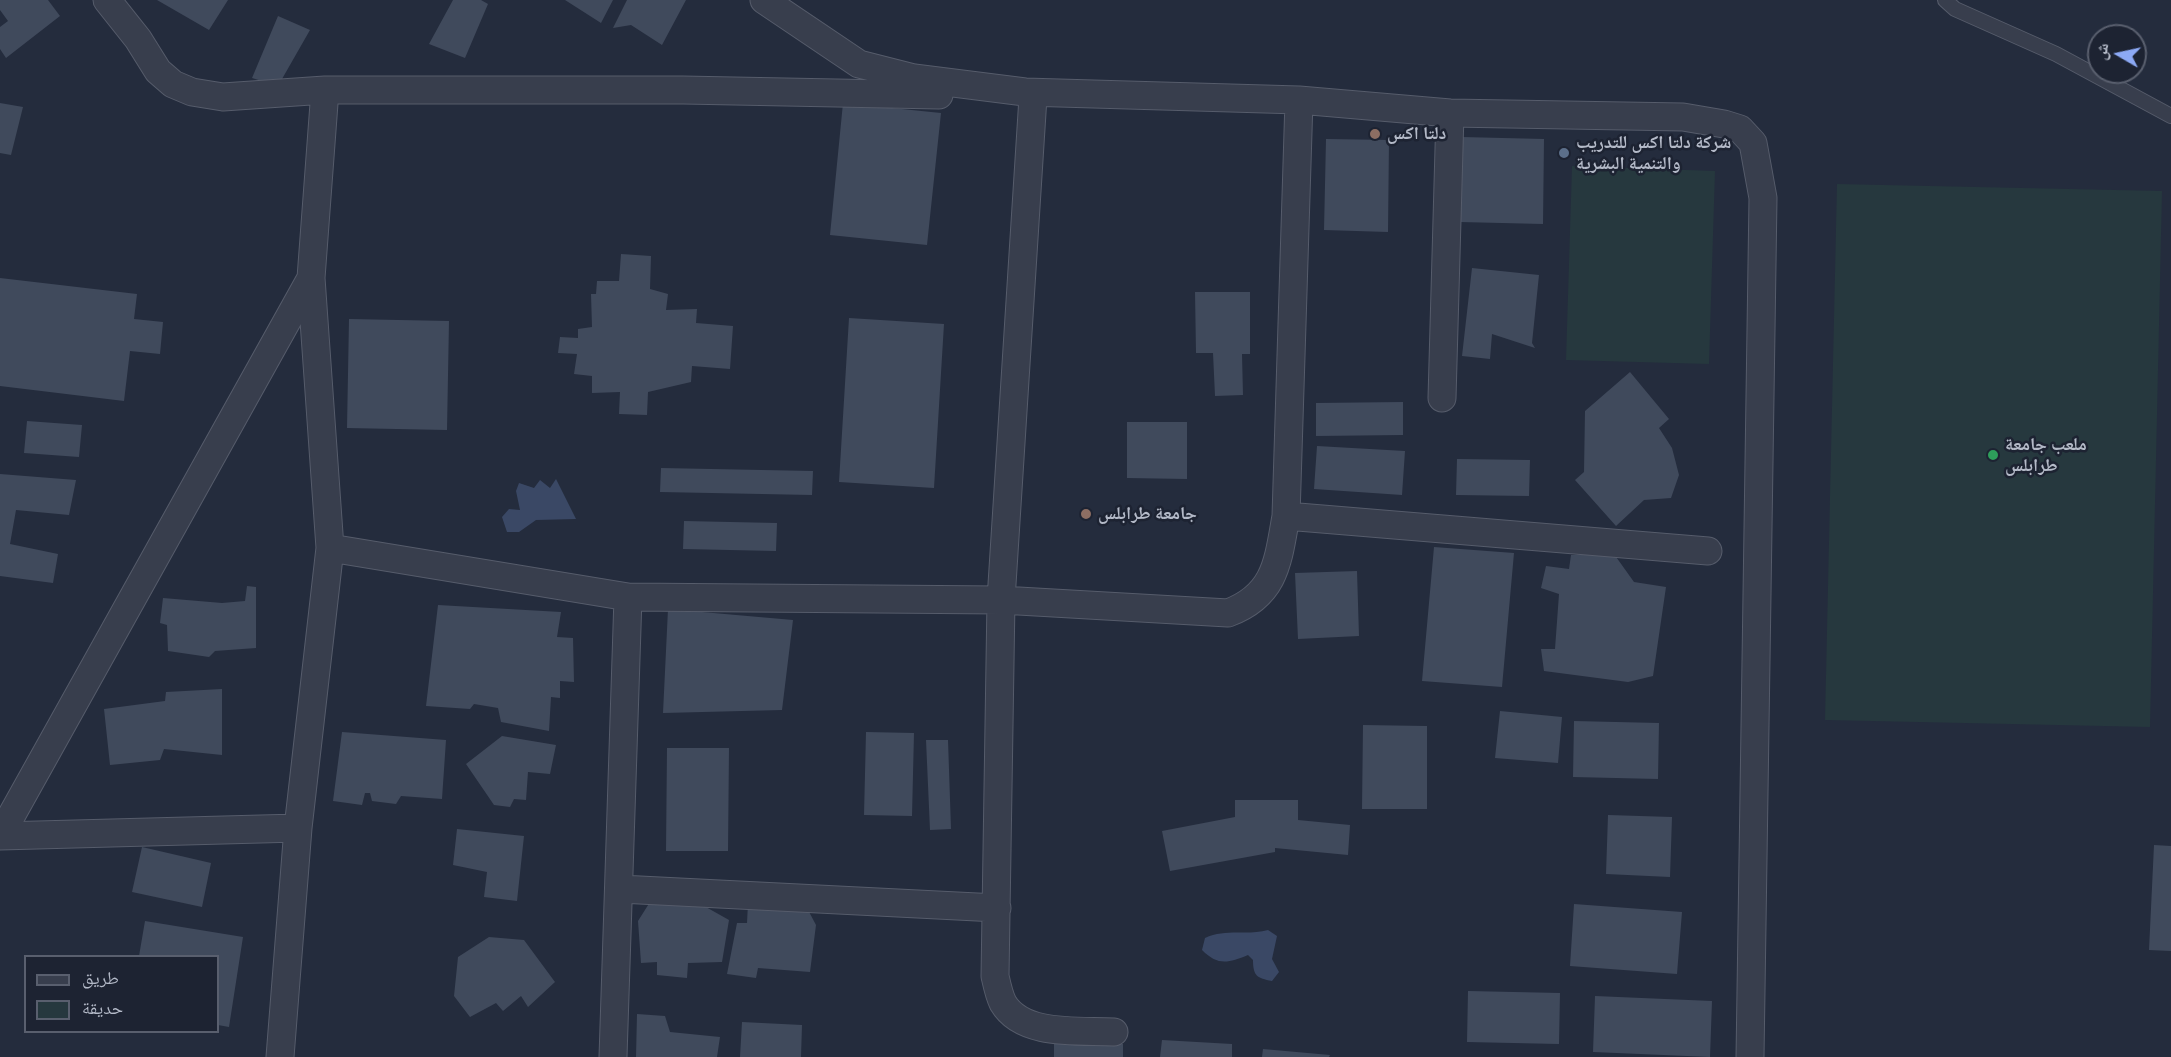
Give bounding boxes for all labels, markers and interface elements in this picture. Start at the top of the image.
north arrow [2087,24,2147,84]
text: ش [2090,42,2112,61]
place label: دلتا اكس [1387,123,1446,145]
marker: دلتا اكس [1368,127,1382,141]
place label: شركة دلتا اكس للتدريب والتنمية البشرية [1576,132,1731,174]
marker: شركة دلتا اكس للتدريب والتنمية البشرية [1557,146,1571,160]
place label: ملعب جامعة طرابلس [2005,434,2087,476]
marker: ملعب جامعة طرابلس [1986,448,2000,462]
place label: جامعة طرابلس [1098,503,1197,525]
marker: جامعة طرابلس [1079,507,1093,521]
legend [24,955,219,1033]
text: طريق [82,967,119,988]
text: حديقة [82,997,123,1018]

